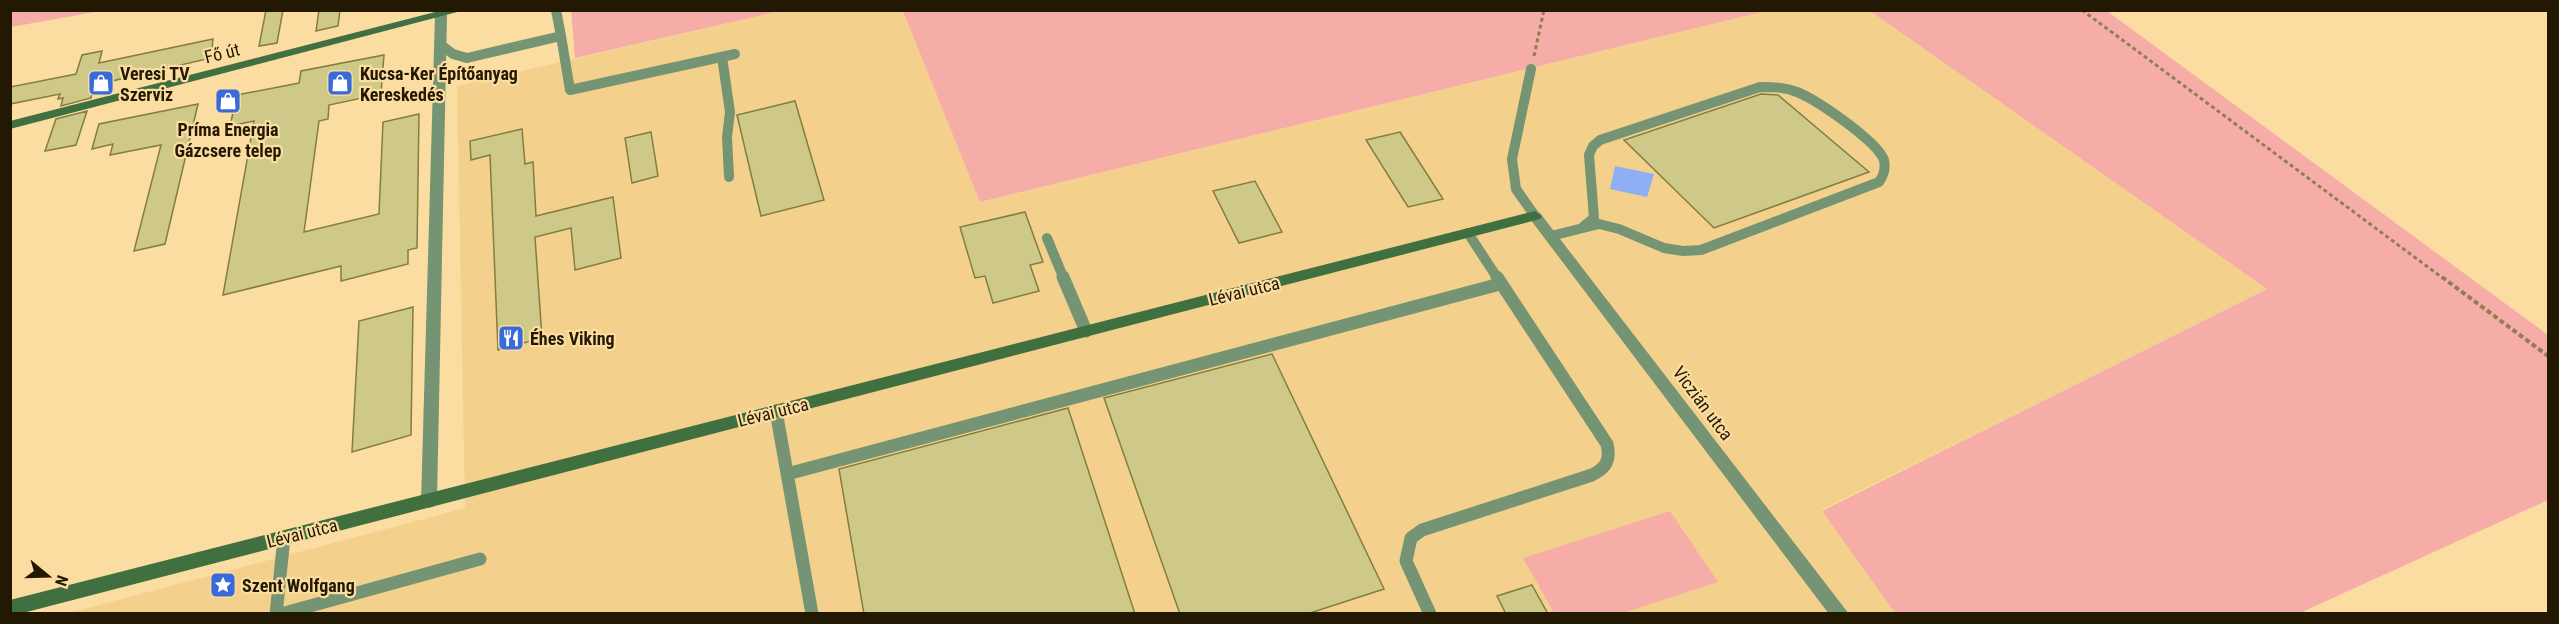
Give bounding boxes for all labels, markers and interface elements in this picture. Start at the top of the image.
street label: Fő út [202,38,242,68]
place label: Veresi TV Szerviz [120,63,190,105]
place label: Kucsa-Ker Építőanyag Kereskedés [360,63,518,105]
shop icon: Veresi TV Szerviz [86,68,116,98]
shop icon: Kucsa-Ker Építőanyag Kereskedés [325,68,355,98]
shop icon: Príma Energia Gázcsere telep [213,86,243,116]
place label: Príma Energia Gázcsere telep [175,119,281,161]
street label: Lévai utca [1206,272,1282,310]
restaurant icon: Éhes Viking [496,323,526,353]
place label: Éhes Viking [530,328,615,349]
street label: Viczián utca [1668,362,1738,444]
street label: Lévai utca [735,393,811,431]
street label: Lévai utca [264,514,340,552]
north arrow [18,546,78,606]
place icon: Szent Wolfgang [208,570,238,600]
text: N [51,573,72,588]
place label: Szent Wolfgang [242,575,355,596]

